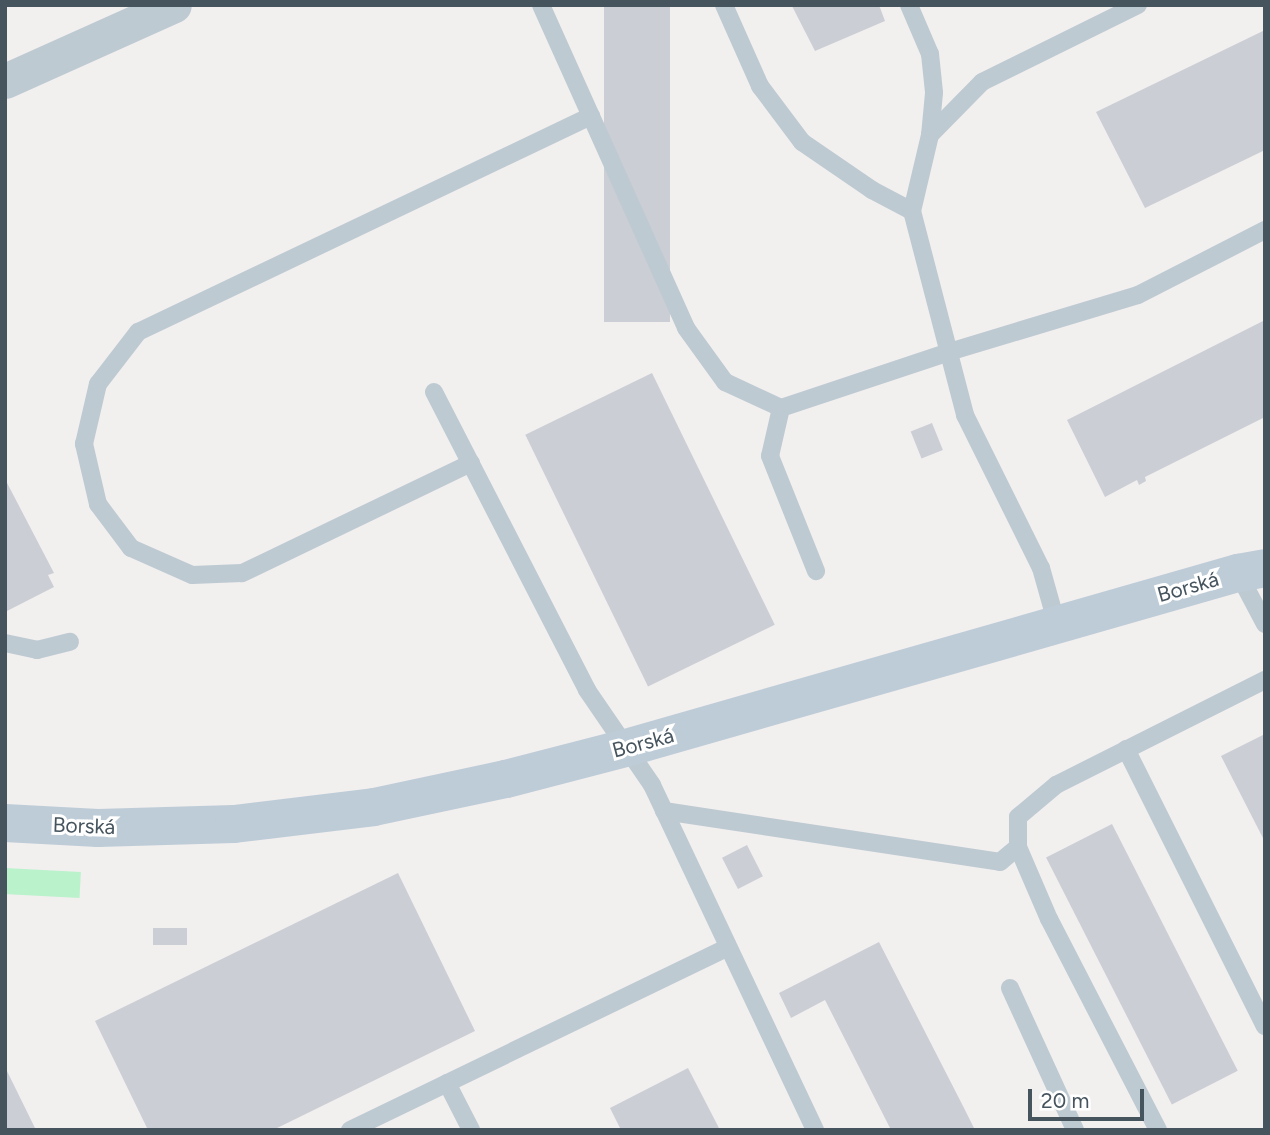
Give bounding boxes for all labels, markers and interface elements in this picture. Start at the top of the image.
street label: Borská [1154,566,1222,608]
street label: Borská [610,723,676,763]
street label: Borská [52,812,116,840]
scale bar [1032,1076,1148,1120]
text: 20 m [1041,1088,1089,1113]

